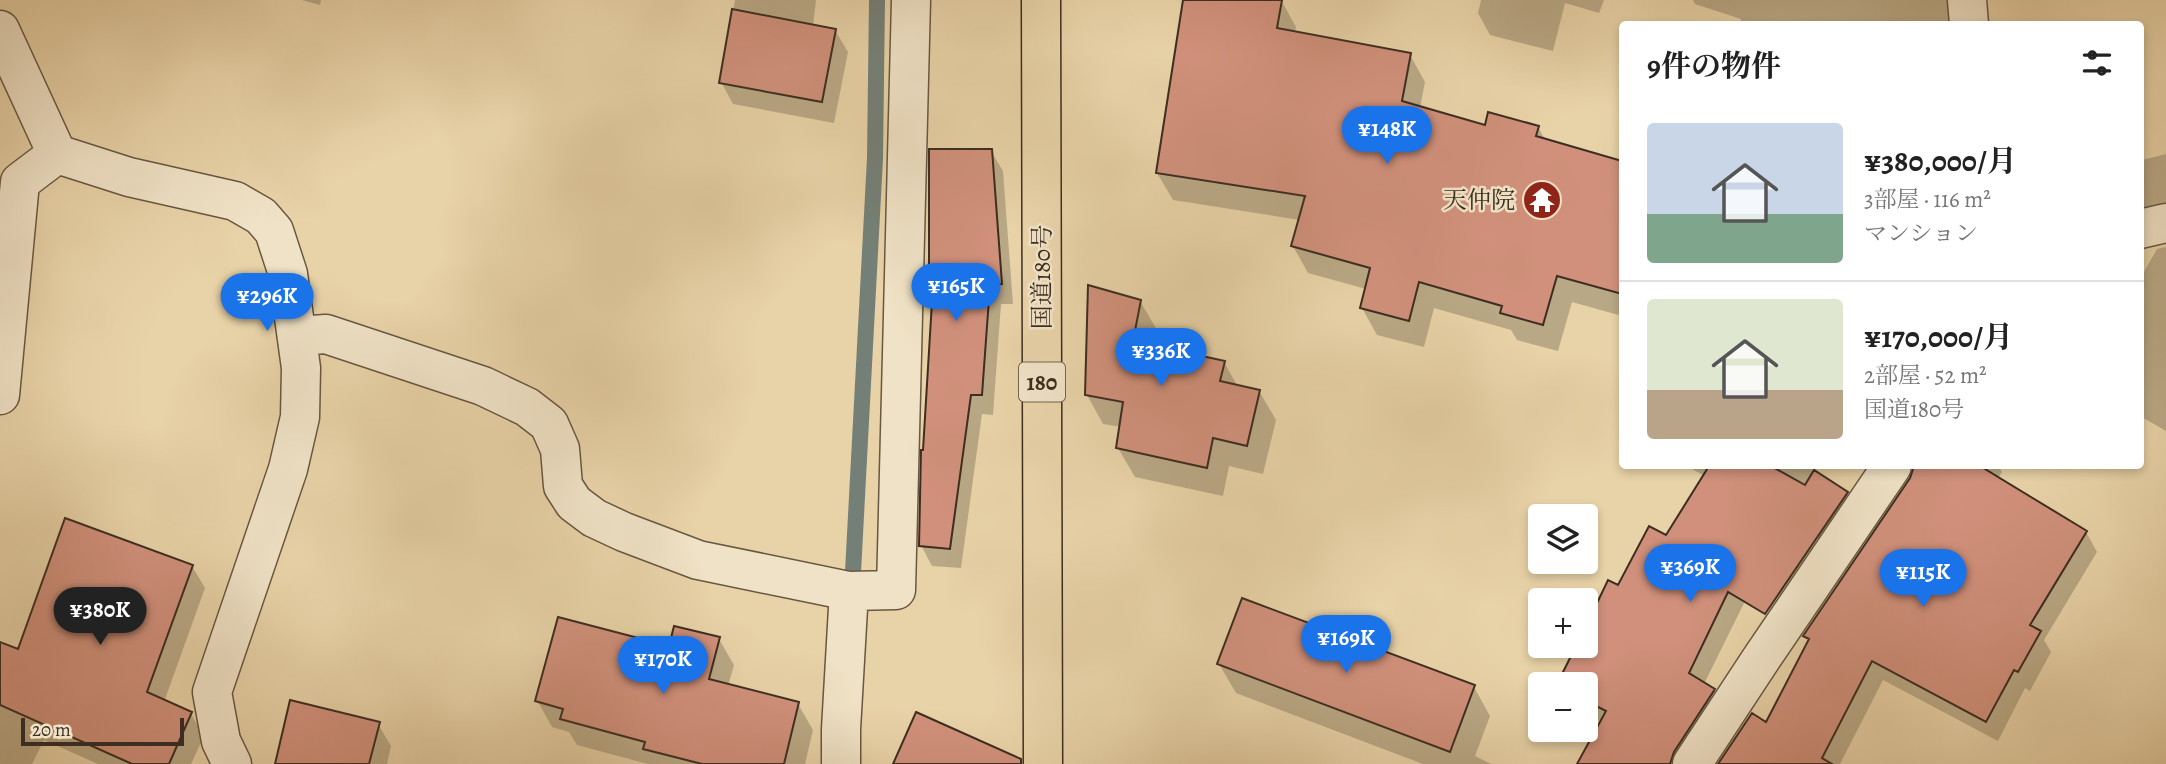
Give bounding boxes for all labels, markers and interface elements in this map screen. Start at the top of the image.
icon: filters [2078,44,2116,82]
text: 9件の物件 [1647,46,1781,86]
pin: ¥148K [1338,106,1436,166]
text: ¥148K [1358,113,1416,144]
text: ¥380,000/月 [1864,141,2017,181]
icon: home [1703,151,1787,235]
temple icon: 天仲院 [1521,179,1563,221]
place label: 天仲院 [1443,184,1515,216]
text: 3部屋 · 116 m² [1864,184,1991,215]
text: マンション [1864,218,1978,249]
street label: 国道180号 [1026,225,1058,329]
pin: ¥165K [907,264,1005,323]
text: ¥165K [927,270,985,301]
pin: ¥296K [218,274,316,333]
text: ¥296K [237,280,297,311]
text: ¥170,000/月 [1864,317,2013,357]
icon: home [1703,327,1787,411]
pin: ¥336K [1112,328,1210,388]
text: ¥336K [1132,335,1190,366]
text: 2部屋 · 52 m² [1864,360,1987,391]
road number: 180 [1019,362,1065,402]
text: 国道180号 [1864,394,1964,425]
map controls [1528,504,1598,742]
button: layers [1528,504,1598,574]
pin: ¥369K [1641,544,1739,604]
pin: ¥115K [1874,550,1972,609]
text: ¥369K [1660,551,1720,582]
text: ¥115K [1896,556,1950,587]
pin: ¥380K [51,588,149,647]
button: + [1528,588,1598,658]
text: ¥380K [70,594,130,625]
pin: ¥169K [1297,616,1395,675]
text: ¥169K [1317,622,1375,653]
pin: ¥170K [614,636,712,696]
text: ¥170K [634,643,692,674]
button: − [1528,672,1598,742]
scale bar [21,715,184,747]
text: 20 m [32,717,71,743]

